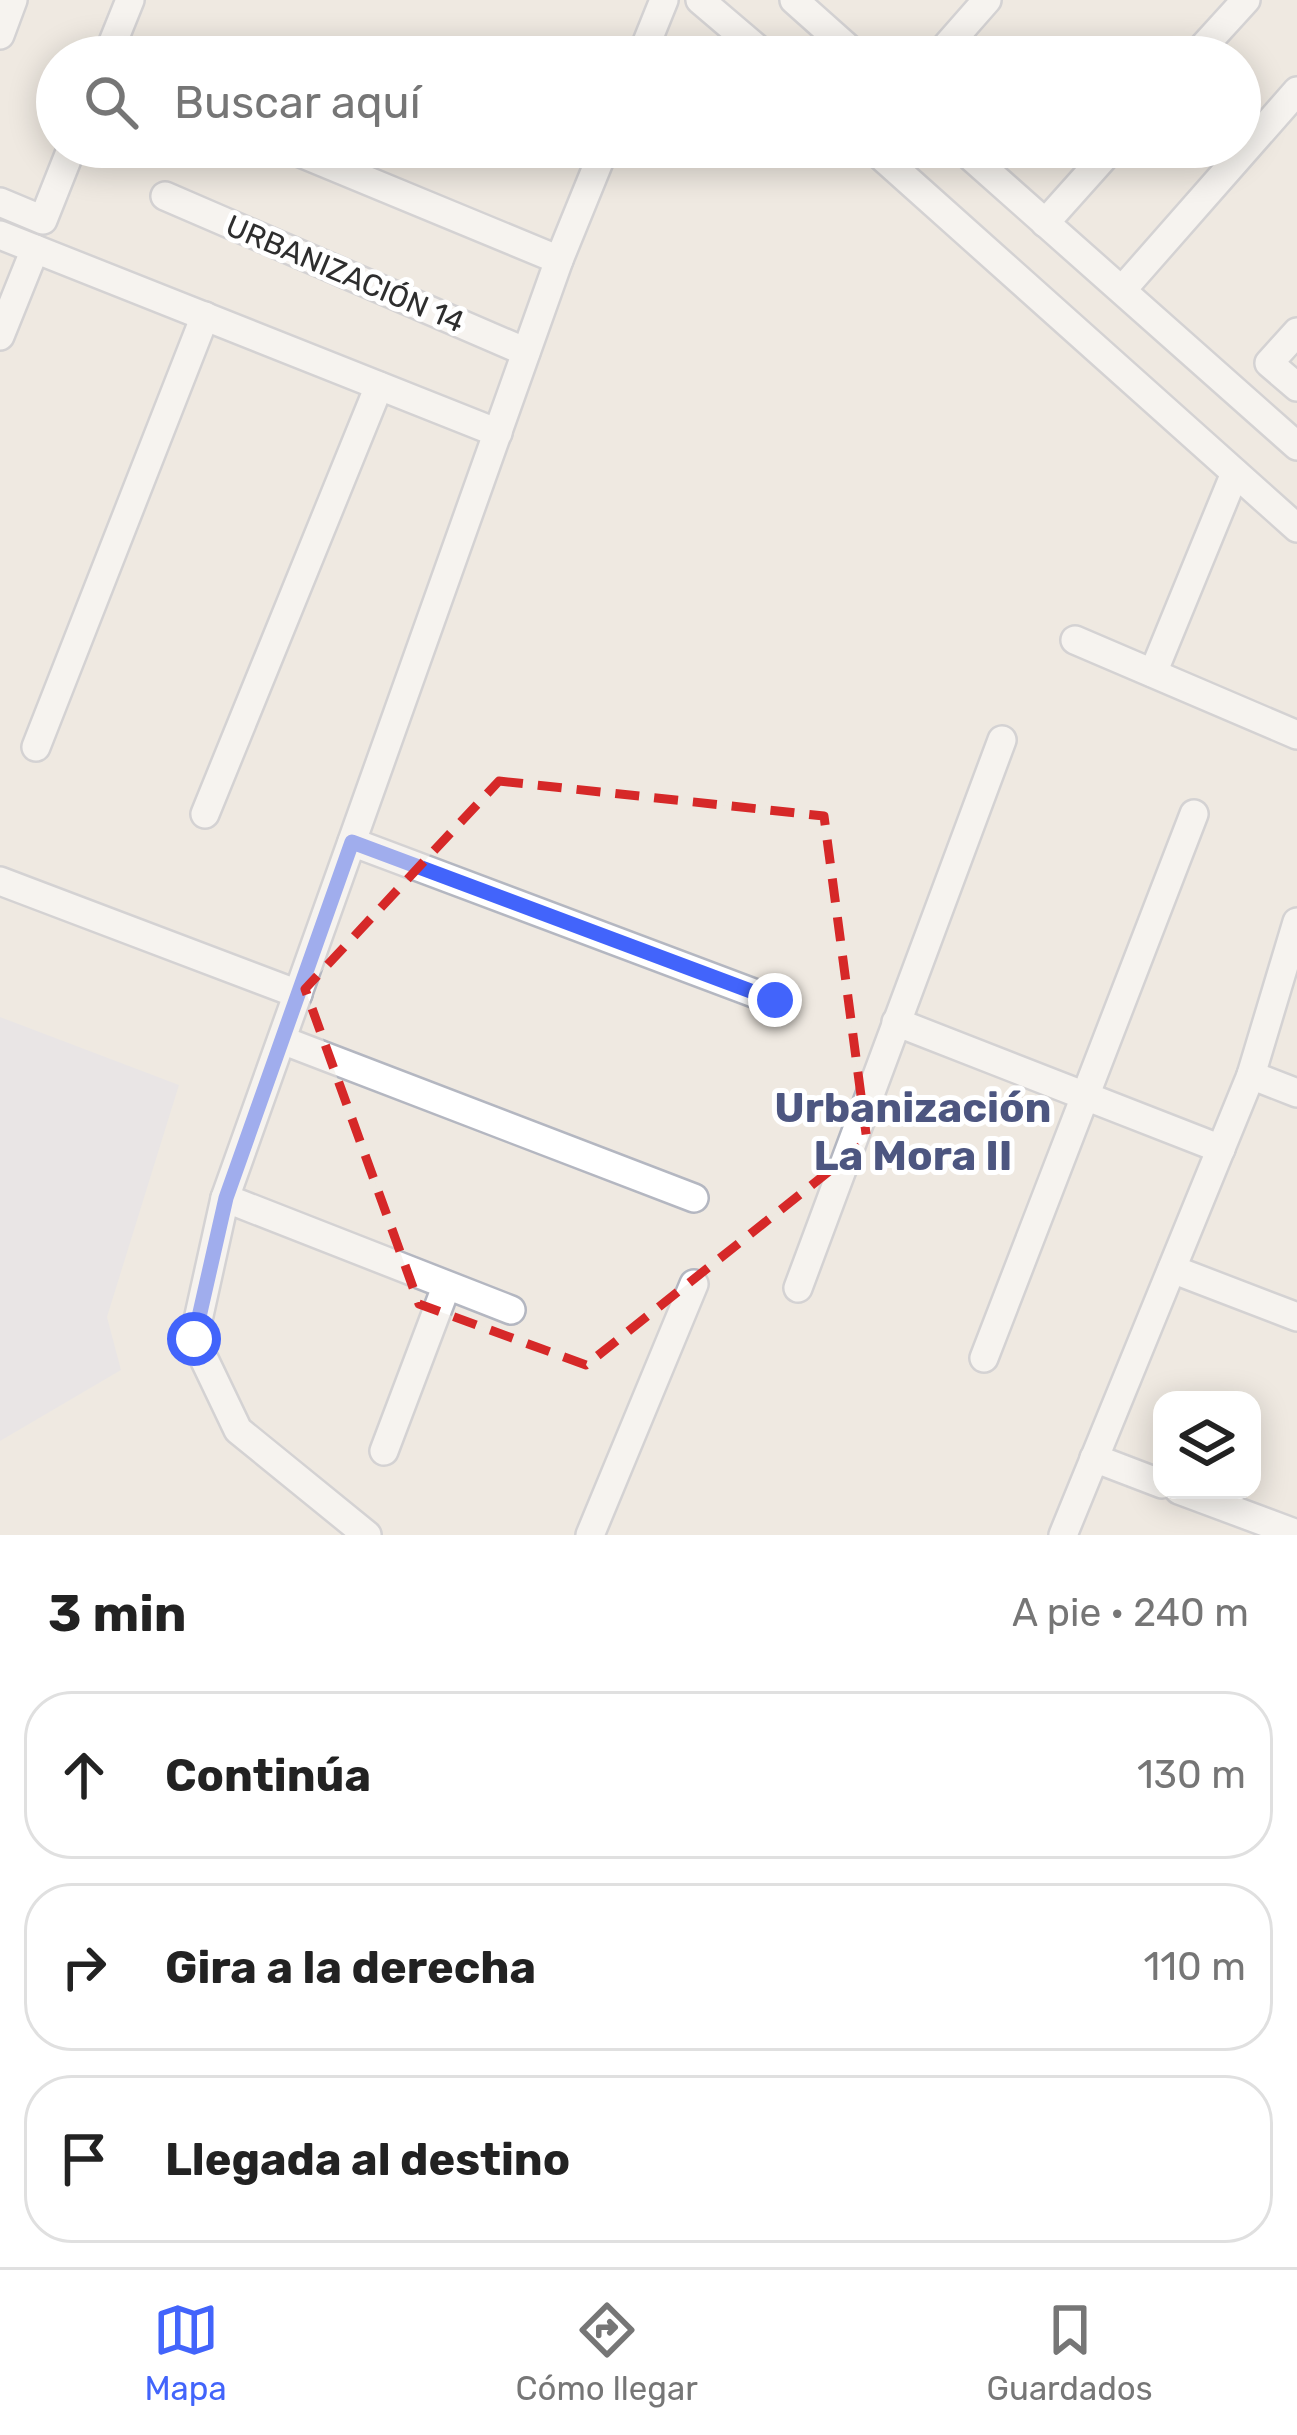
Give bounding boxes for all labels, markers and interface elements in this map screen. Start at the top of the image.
search box [36,36,1261,168]
icon: search [78,69,144,135]
text: Buscar aquí [174,76,421,129]
street label: URBANIZACIÓN 14 [220,208,470,340]
route end [748,973,802,1027]
district label: Urbanización La Mora II [774,1083,1052,1181]
route start [167,1312,221,1366]
map controls [1153,1391,1261,1499]
button: layers [1153,1391,1261,1499]
text: 3 min [48,1583,187,1644]
text: A pie · 240 m [1012,1590,1249,1636]
icon: ahead [51,1742,117,1808]
text: Continúa [165,1749,371,1802]
text: 130 m [1137,1752,1246,1798]
icon: right [51,1934,117,2000]
text: Gira a la derecha [165,1941,536,1994]
text: 110 m [1144,1944,1246,1990]
icon: arrive [51,2126,117,2192]
text: Llegada al destino [165,2133,570,2186]
tab: Mapa [144,2297,227,2408]
tab: Cómo llegar [516,2297,698,2408]
tab: Guardados [987,2297,1153,2408]

